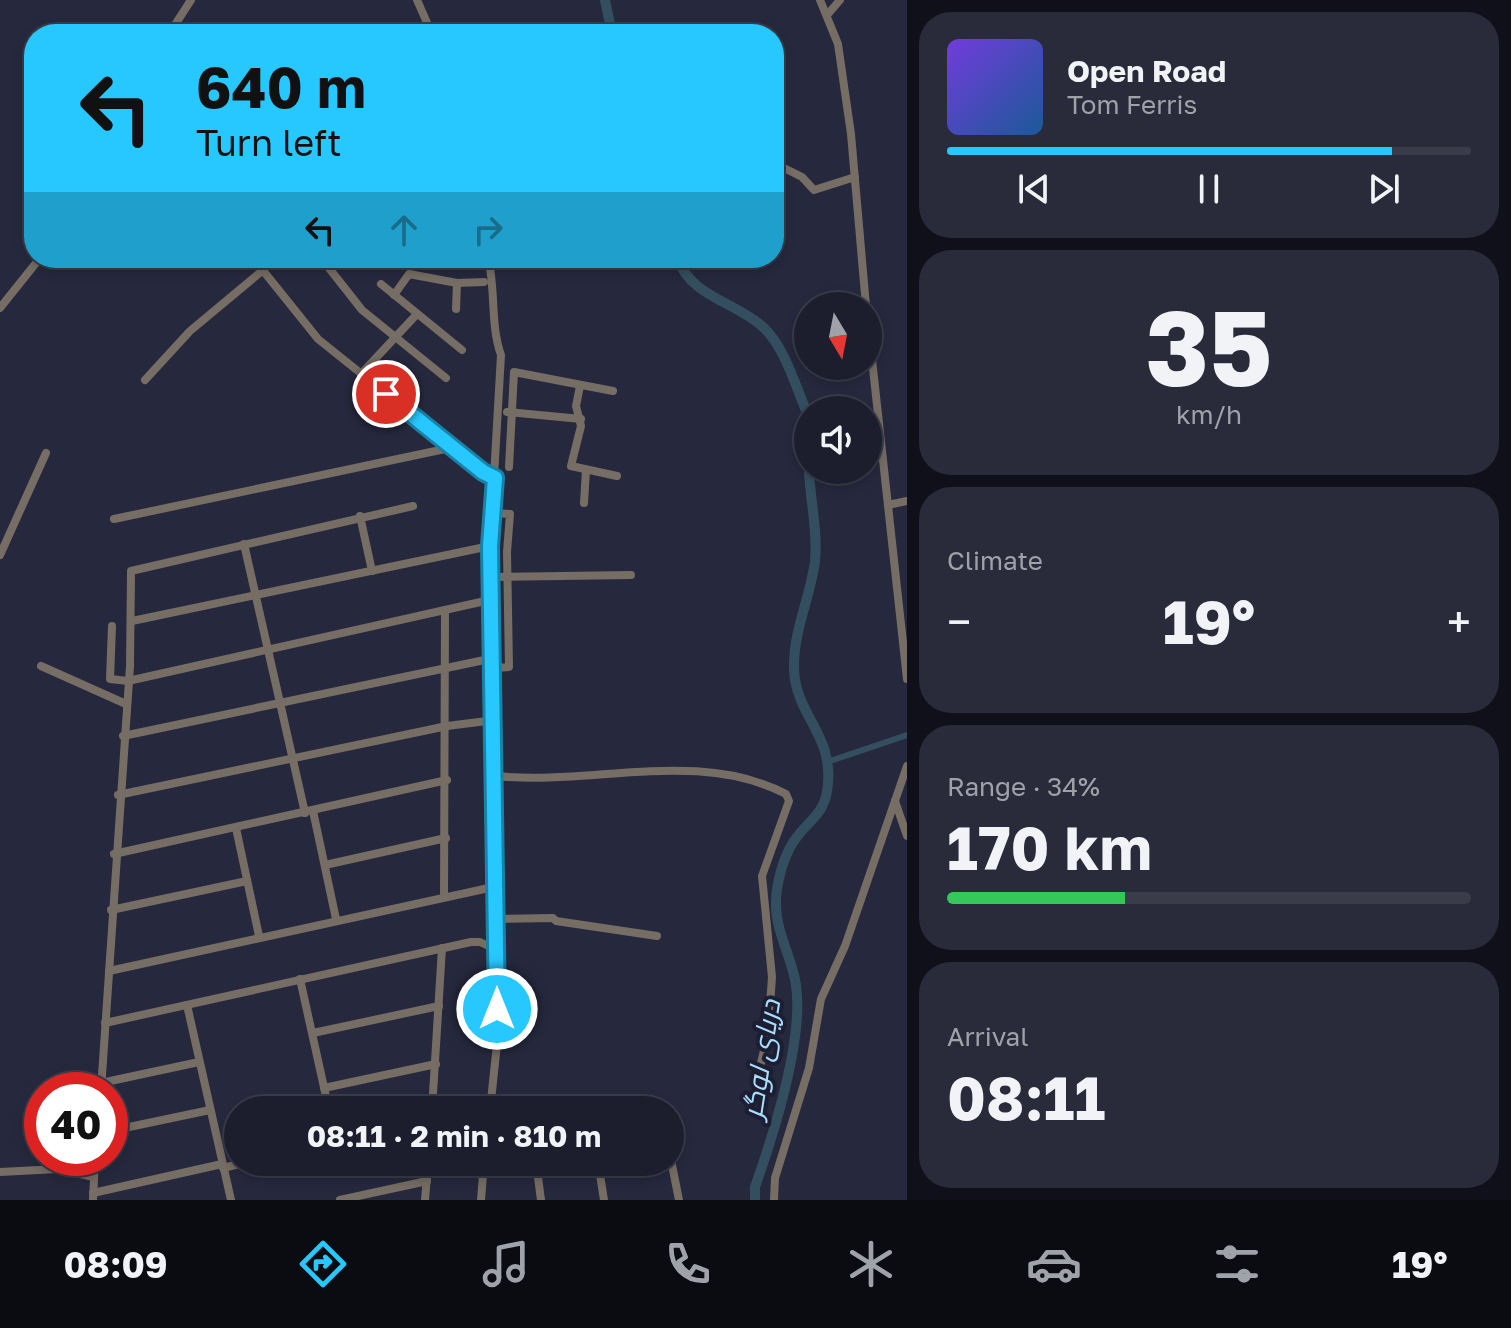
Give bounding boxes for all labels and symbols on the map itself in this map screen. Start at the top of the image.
north arrow [794,292,882,380]
pin [352,360,420,428]
position arrow [455,967,539,1051]
water label: دریای لوگر [734,996,787,1124]
speed limit sign: 40 [24,1072,128,1176]

